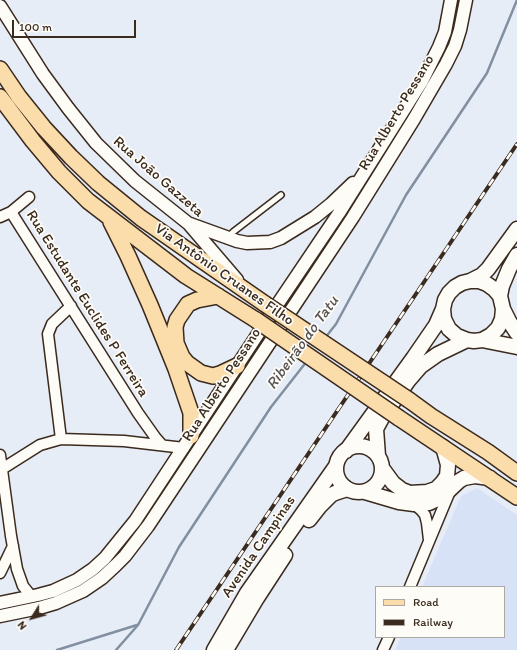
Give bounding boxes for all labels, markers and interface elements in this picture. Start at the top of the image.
scale bar [14,12,138,38]
text: 100 m [19,20,52,34]
street label: Rua Alberto Pessano [355,52,439,174]
street label: Rua João Gazzeta [109,133,207,221]
street label: Rua Estudante Euclides P Ferreira [22,207,152,401]
street label: Via Antônio Cruanes Filho [151,220,297,330]
water label: Ribeirão do Tatu [263,292,343,394]
street label: Rua Alberto Pessano [179,325,265,445]
street label: Avenida Campinas [218,493,300,601]
legend [375,586,505,638]
text: Road [413,595,439,609]
north arrow [12,598,52,638]
text: Railway [413,615,453,629]
text: N [15,619,29,632]

